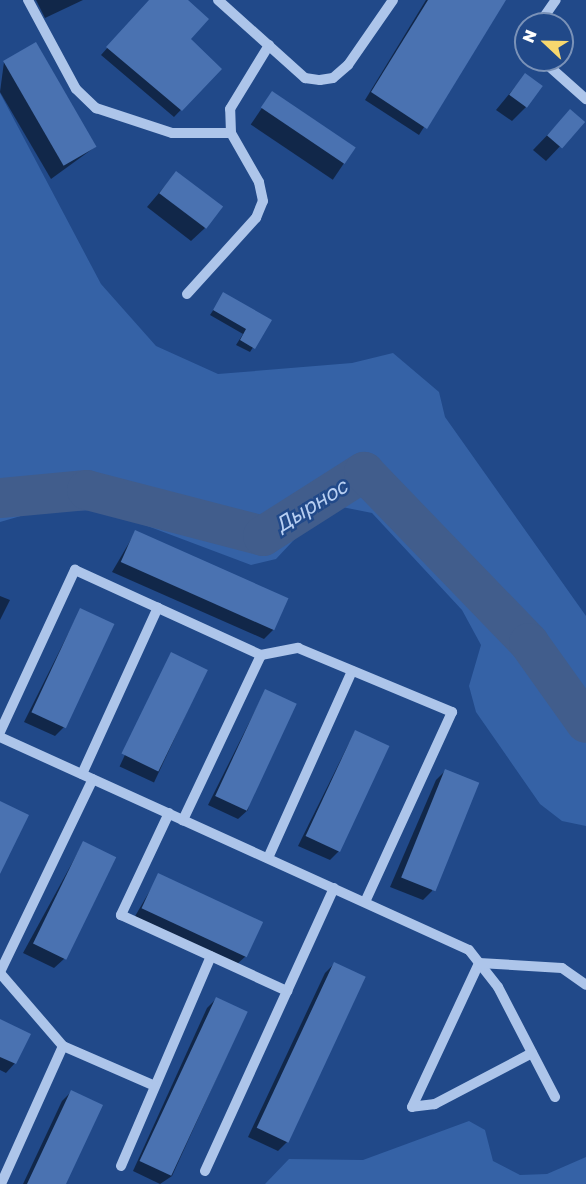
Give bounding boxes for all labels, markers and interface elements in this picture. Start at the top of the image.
north arrow [514,12,574,72]
text: N [518,27,541,45]
water label: Дырнос [270,473,352,537]

